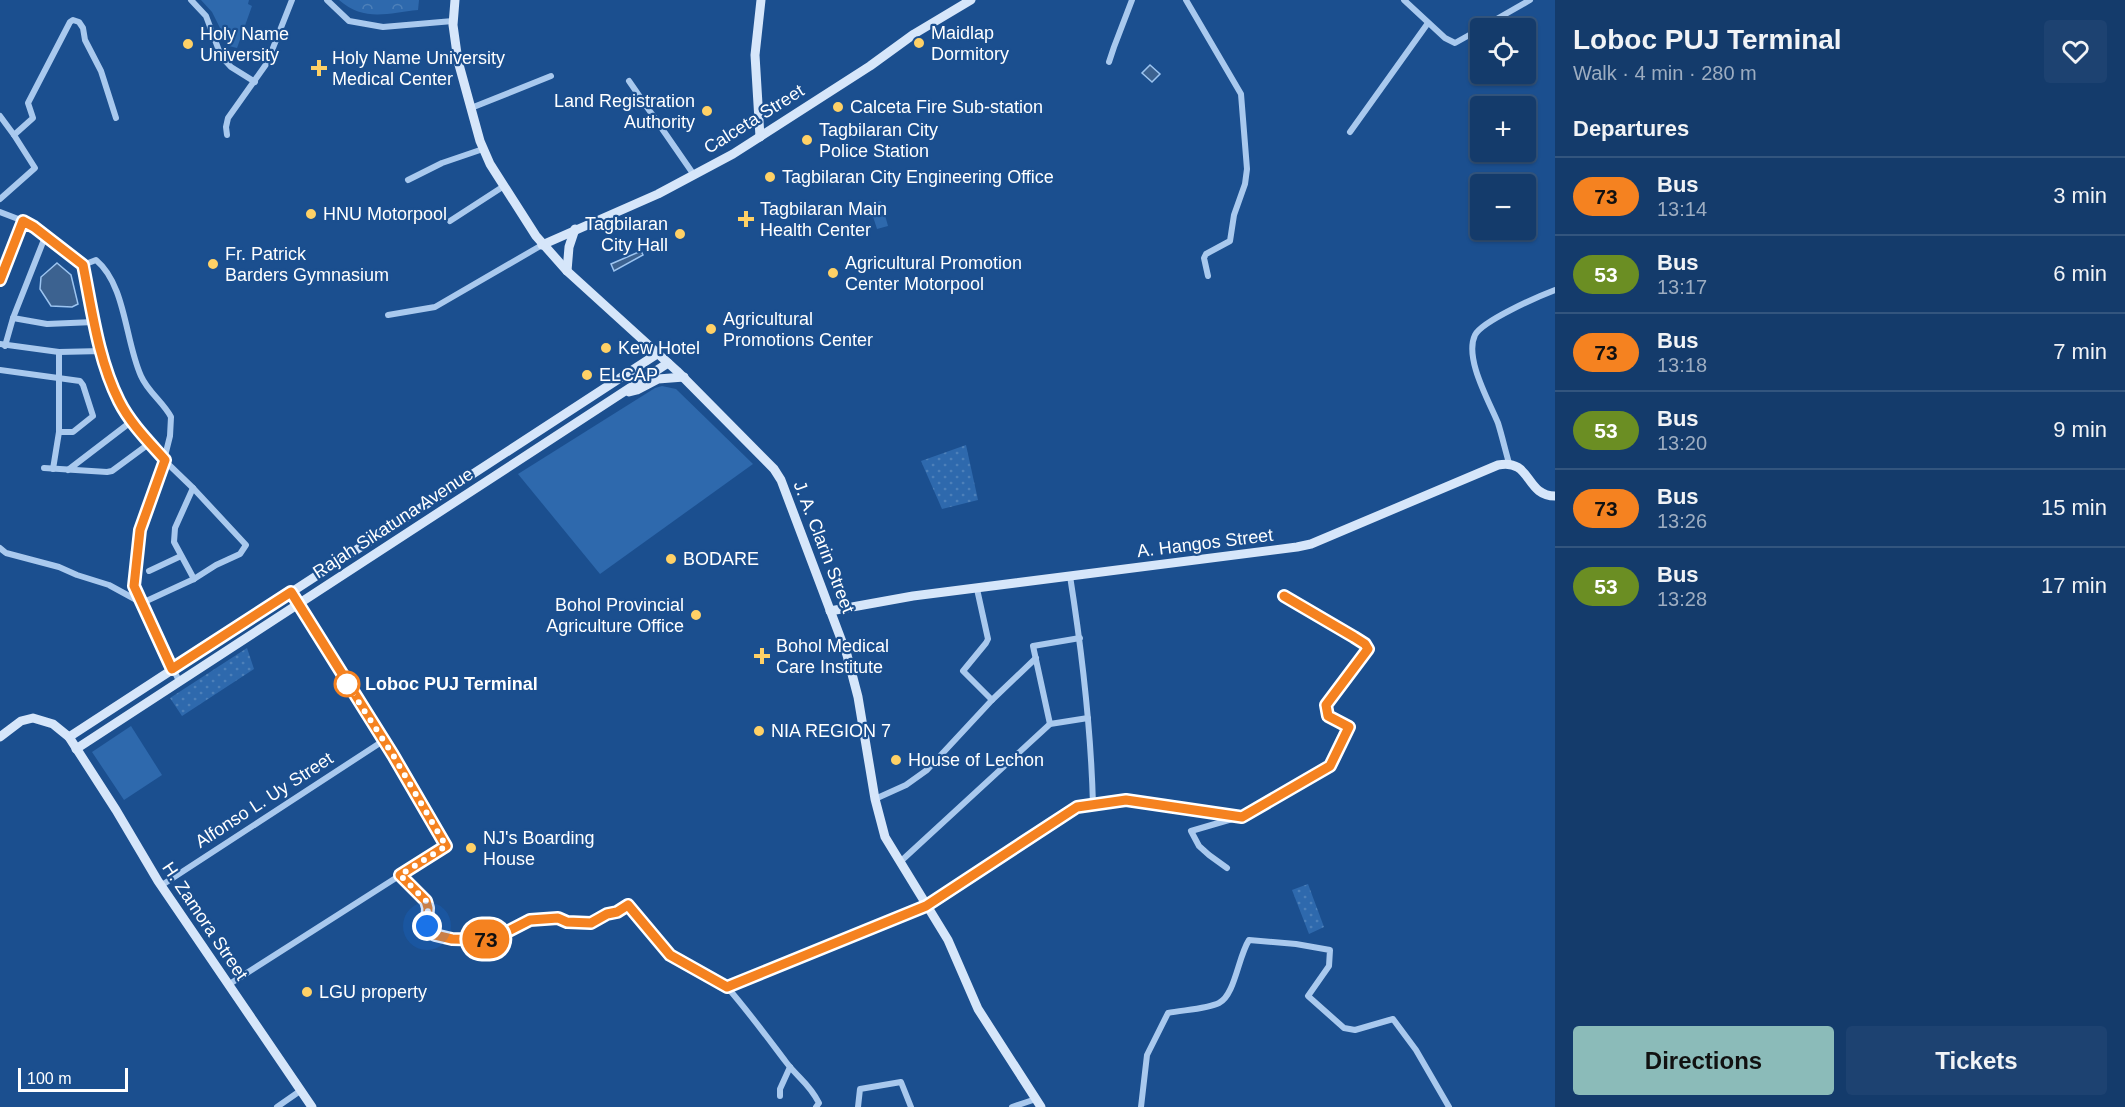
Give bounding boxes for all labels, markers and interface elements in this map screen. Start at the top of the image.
map controls [1470,18,1536,240]
button: locate [1470,18,1536,84]
button: heart [2044,20,2107,83]
place label: Maidlap Dormitory [931,23,1009,64]
place label: Holy Name University [200,24,289,65]
text: Loboc PUJ Terminal [1573,24,1842,55]
marker: Maidlap Dormitory [912,36,926,50]
marker: Holy Name University [181,37,195,51]
place label: Holy Name University Medical Center [332,48,505,89]
marker: Holy Name University Medical Center [310,59,328,77]
text: Walk · 4 min · 280 m [1573,62,1757,84]
street label: Calceta Street [700,80,808,158]
place label: Land Registration Authority [554,91,695,132]
button: + [1470,96,1536,162]
place label: Calceta Fire Sub-station [850,97,1043,117]
marker: Calceta Fire Sub-station [831,100,845,114]
marker: Land Registration Authority [700,104,714,118]
text: Departures [1573,116,1689,141]
place label: Tagbilaran City Police Station [819,120,938,161]
marker: Tagbilaran City Police Station [800,133,814,147]
place label: Tagbilaran City Engineering Office [782,167,1054,187]
marker: Tagbilaran City Engineering Office [763,170,777,184]
text: Bus [1657,172,1699,197]
button: − [1470,174,1536,240]
text: 3 min [2053,183,2107,208]
text: 73 [1594,185,1618,208]
text: 13:14 [1657,198,1707,220]
place label: Tagbilaran Main Health Center [760,199,887,240]
place label: HNU Motorpool [323,204,447,224]
marker: HNU Motorpool [304,207,318,221]
marker: Tagbilaran Main Health Center [737,210,755,228]
place label: Tagbilaran City Hall [585,214,668,255]
marker: Tagbilaran City Hall [673,227,687,241]
place label: Fr. Patrick Barders Gymnasium [225,244,389,285]
text: Bus [1657,250,1699,275]
place label: Agricultural Promotion Center Motorpool [845,253,1022,294]
marker: Fr. Patrick Barders Gymnasium [206,257,220,271]
text: 6 min [2053,261,2107,286]
text: 53 [1594,263,1618,286]
marker: Agricultural Promotion Center Motorpool [826,266,840,280]
text: 13:17 [1657,276,1707,298]
place label: Agricultural Promotions Center [723,309,873,350]
marker: Agricultural Promotions Center [704,322,718,336]
text: Bus [1657,328,1699,353]
place label: Kew Hotel [618,338,700,358]
text: 7 min [2053,339,2107,364]
marker: Kew Hotel [599,341,613,355]
text: 73 [1594,341,1618,364]
text: 13:18 [1657,354,1707,376]
place label: ELCAP [599,365,658,385]
marker: ELCAP [580,368,594,382]
text: Bus [1657,406,1699,431]
text: 9 min [2053,417,2107,442]
text: 53 [1594,419,1618,442]
text: 13:20 [1657,432,1707,454]
street label: Rajah Sikatuna Avenue [309,464,477,582]
street label: J. A. Clarin Street [790,478,858,616]
text: Bus [1657,484,1699,509]
text: 15 min [2041,495,2107,520]
text: 73 [1594,497,1618,520]
text: 13:26 [1657,510,1707,532]
street label: A. Hangos Street [1136,525,1274,561]
place label: BODARE [683,549,759,569]
marker: BODARE [664,552,678,566]
text: Bus [1657,562,1699,587]
text: 17 min [2041,573,2107,598]
text: 53 [1594,575,1618,598]
text: 13:28 [1657,588,1707,610]
place label: Bohol Provincial Agriculture Office [546,595,684,636]
marker: Bohol Provincial Agriculture Office [689,608,703,622]
place label: Bohol Medical Care Institute [776,636,889,677]
marker: Bohol Medical Care Institute [753,647,771,665]
marker: Loboc PUJ Terminal [334,671,360,697]
place label: Loboc PUJ Terminal [365,674,538,694]
place label: NIA REGION 7 [771,721,891,741]
marker: NIA REGION 7 [752,724,766,738]
street label: Alfonso L. Uy Street [191,748,337,852]
place label: House of Lechon [908,750,1044,770]
marker: House of Lechon [889,753,903,767]
place label: NJ's Boarding House [483,828,595,869]
marker: NJ's Boarding House [464,841,478,855]
street label: H. Zamora Street [158,858,252,984]
your location [412,911,442,941]
line badge: 73 [459,920,513,958]
text: 73 [474,928,498,951]
place label: LGU property [319,982,427,1002]
marker: LGU property [300,985,314,999]
button: Directions [1573,1026,1834,1095]
button: Tickets [1846,1026,2107,1095]
scale bar [18,1065,128,1092]
text: 100 m [27,1070,71,1087]

